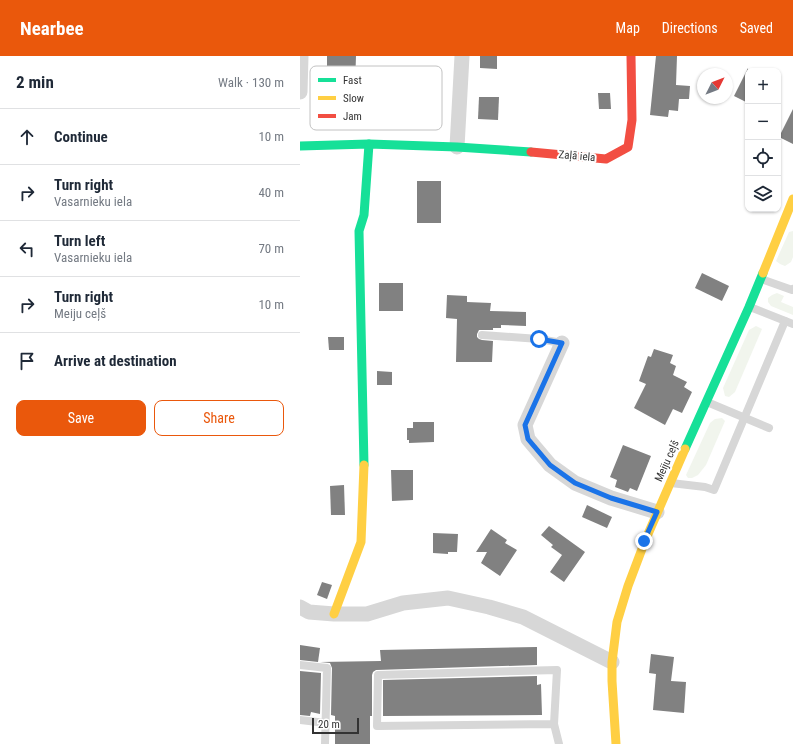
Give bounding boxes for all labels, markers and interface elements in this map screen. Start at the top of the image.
text: Nearbee [20,17,84,40]
text: Map [616,20,640,36]
text: Directions [662,20,718,36]
text: Saved [740,20,773,36]
legend [310,66,442,130]
north arrow [697,68,733,104]
map controls [745,68,781,212]
button: + [745,68,781,104]
text: 2 min [16,72,54,92]
text: Fast [343,74,362,87]
text: Walk · 130 m [218,75,284,90]
text: Slow [343,92,364,105]
button: − [745,104,781,140]
text: Jam [343,110,362,123]
icon: ahead [16,126,38,148]
text: Continue [54,128,108,146]
text: 10 m [258,129,284,144]
button: locate [745,140,781,176]
street label: Zaļā iela [558,148,596,164]
text: Turn right [54,176,113,194]
button: layers [745,176,781,212]
icon: right [16,182,38,204]
text: 40 m [258,185,284,200]
text: Vasarnieku iela [54,194,132,209]
text: Turn left [54,232,105,250]
icon: left [16,238,38,260]
text: 70 m [258,241,284,256]
text: Vasarnieku iela [54,250,132,265]
text: Turn right [54,288,113,306]
icon: right [16,294,38,316]
text: 10 m [258,297,284,312]
text: Meiju ceļš [54,306,106,321]
route start [530,330,548,348]
icon: arrive [16,350,38,372]
text: Arrive at destination [54,352,177,370]
button: Save [16,400,146,436]
button: Share [154,400,284,436]
street label: Meiju ceļš [652,438,682,484]
route end [635,532,653,550]
scale bar [312,716,359,735]
text: 20 m [318,718,340,731]

